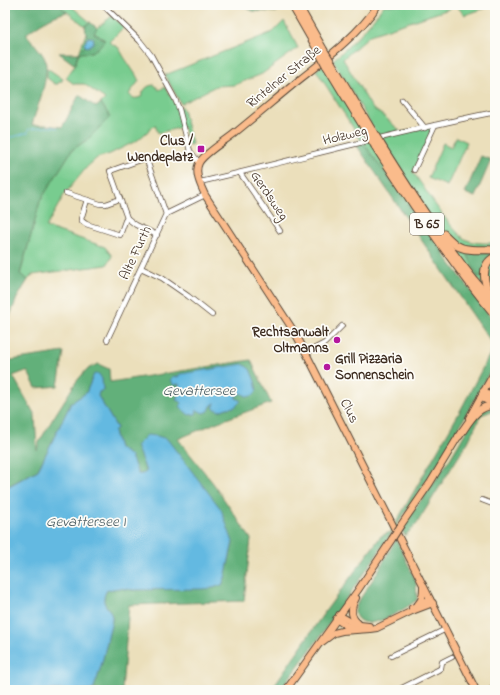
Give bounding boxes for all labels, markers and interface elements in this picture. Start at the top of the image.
street label: Rintelner Straße [242,40,326,114]
street label: Holzweg [321,120,370,153]
place label: Clus / Wendeplatz [127,131,194,168]
marker: Clus / Wendeplatz [196,144,206,154]
street label: Gerdsweg [244,167,293,226]
road number: B 65 [410,213,444,235]
street label: Alte Furth [114,223,158,283]
place label: Rechtsanwalt Oltmanns [251,322,329,359]
marker: Rechtsanwalt Oltmanns [332,335,342,345]
place label: Grill Pizzaria Sonnenschein [335,349,414,386]
marker: Grill Pizzaria Sonnenschein [322,362,332,372]
water label: Gevattersee [163,380,237,402]
street label: Clus [334,395,364,427]
water label: Gevattersee I [46,511,126,533]

